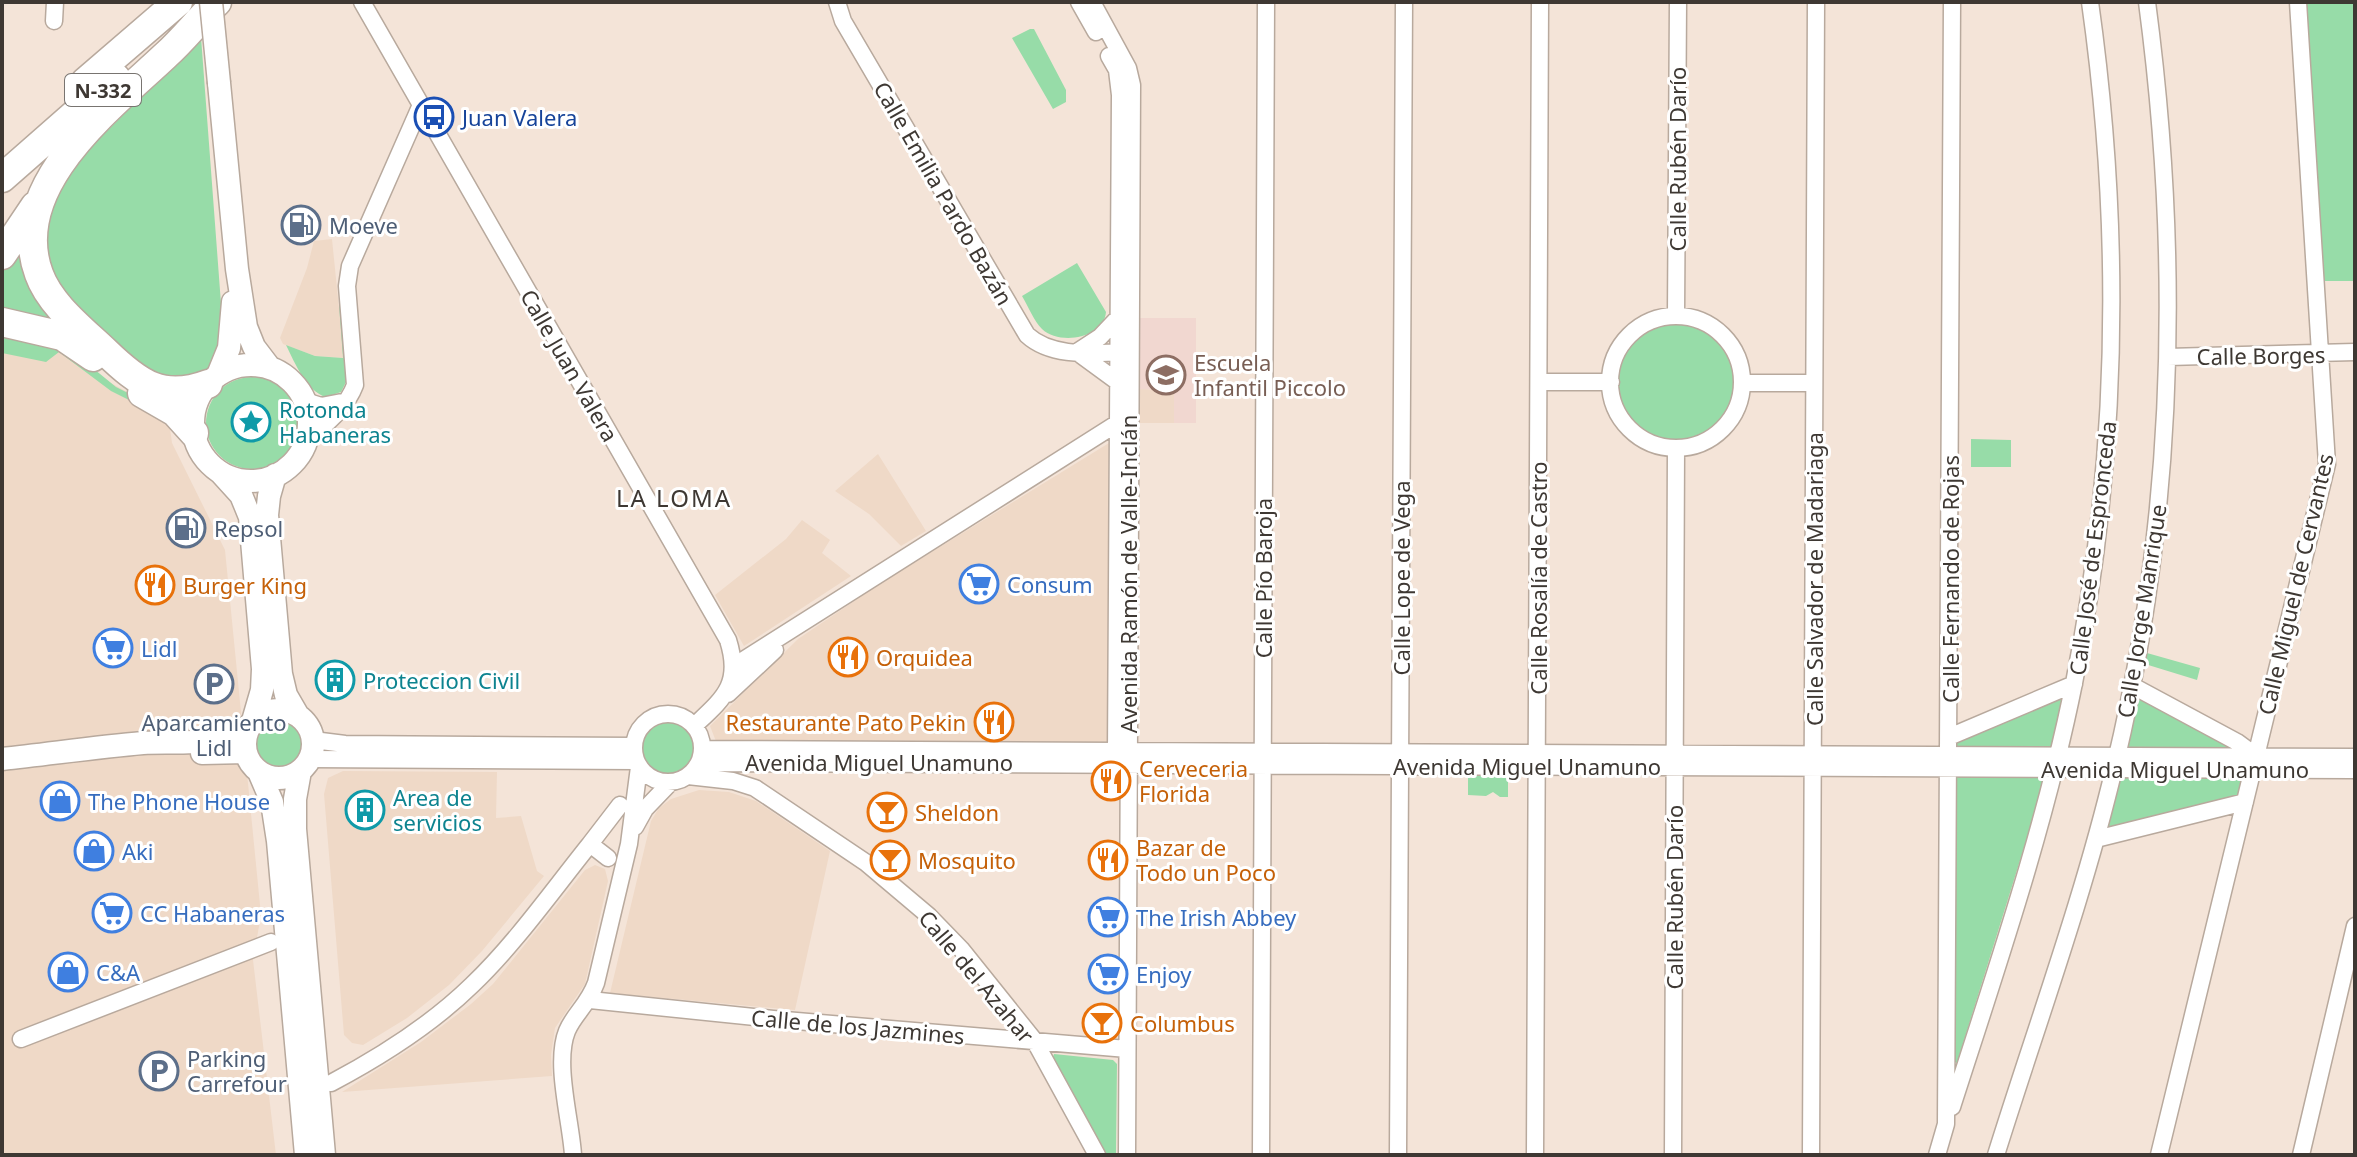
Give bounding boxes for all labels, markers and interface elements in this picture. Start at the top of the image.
street label: Calle Rubén Darío [1662,67,1692,251]
road number: N-332 [65,74,141,106]
street label: Calle Emilia Pardo Bazán [868,76,1020,310]
bus stop icon: Juan Valera [413,96,455,138]
place label: Juan Valera [460,102,577,132]
fuel station icon: Moeve [280,204,322,246]
place label: Moeve [329,210,398,240]
street label: Calle Juan Valera [514,283,626,447]
street label: Calle Borges [2196,339,2326,371]
place label: Escuela Infantil Piccolo [1194,347,1346,402]
school or university icon: Escuela Infantil Piccolo [1145,354,1187,396]
place label: Rotonda Habaneras [279,394,391,449]
place icon: Rotonda Habaneras [230,401,272,443]
street label: Avenida Ramón de Valle-Inclán [1113,415,1143,733]
street label: Calle José de Espronceda [2062,419,2122,677]
street label: Calle Salvador de Madariaga [1799,432,1829,726]
street label: Calle Miguel de Cervantes [2250,450,2340,718]
street label: Calle Fernando de Rojas [1935,455,1965,703]
street label: Calle Rosalía de Castro [1523,461,1553,695]
district label: LA LOMA [616,481,732,514]
street label: Calle Lope de Vega [1386,481,1416,675]
street label: Calle Pío Baroja [1248,498,1278,658]
street label: Calle Jorge Manrique [2109,502,2173,720]
fuel station icon: Repsol [165,507,207,549]
place label: Repsol [214,513,283,543]
supermarket icon: Consum [958,563,1000,605]
restaurant icon: Burger King [134,564,176,606]
place label: Consum [1007,569,1093,599]
place label: Burger King [183,570,307,600]
supermarket icon: Lidl [92,627,134,669]
place label: Lidl [141,633,177,663]
restaurant icon: Orquidea [827,636,869,678]
place label: Orquidea [876,642,973,672]
building icon: Proteccion Civil [314,659,356,701]
parking icon: Aparcamiento Lidl [193,663,235,705]
place label: Proteccion Civil [363,665,520,695]
restaurant icon: Restaurante Pato Pekin [973,701,1015,743]
place label: Aparcamiento Lidl [142,707,286,762]
place label: Restaurante Pato Pekin [725,707,966,737]
street label: Avenida Miguel Unamuno [745,747,1013,777]
street label: Avenida Miguel Unamuno [1393,751,1661,781]
place label: Cerveceria Florida [1139,753,1248,808]
street label: Avenida Miguel Unamuno [2041,754,2309,784]
restaurant icon: Cerveceria Florida [1090,760,1132,802]
shop icon: The Phone House [39,780,81,822]
place label: Area de servicios [393,782,482,837]
place label: The Phone House [88,786,270,816]
building icon: Area de servicios [344,789,386,831]
bar icon: Sheldon [866,791,908,833]
place label: Sheldon [915,797,999,827]
street label: Calle Rubén Darío [1659,805,1689,989]
shop icon: Aki [73,830,115,872]
place label: Bazar de Todo un Poco [1136,832,1276,887]
place label: Aki [122,836,153,866]
bar icon: Mosquito [869,839,911,881]
restaurant icon: Bazar de Todo un Poco [1087,839,1129,881]
place label: Mosquito [918,845,1016,875]
supermarket icon: CC Habaneras [91,892,133,934]
supermarket icon: The Irish Abbey [1087,896,1129,938]
place label: CC Habaneras [140,898,285,928]
place label: The Irish Abbey [1136,902,1297,932]
street label: Calle del Azahar [913,903,1041,1049]
shop icon: C&A [47,951,89,993]
supermarket icon: Enjoy [1087,953,1129,995]
place label: C&A [96,957,141,987]
place label: Enjoy [1136,959,1192,989]
street label: Calle de los Jazmines [750,1002,966,1050]
bar icon: Columbus [1081,1002,1123,1044]
place label: Columbus [1130,1008,1235,1038]
place label: Parking Carrefour [187,1043,287,1098]
parking icon: Parking Carrefour [138,1050,180,1092]

